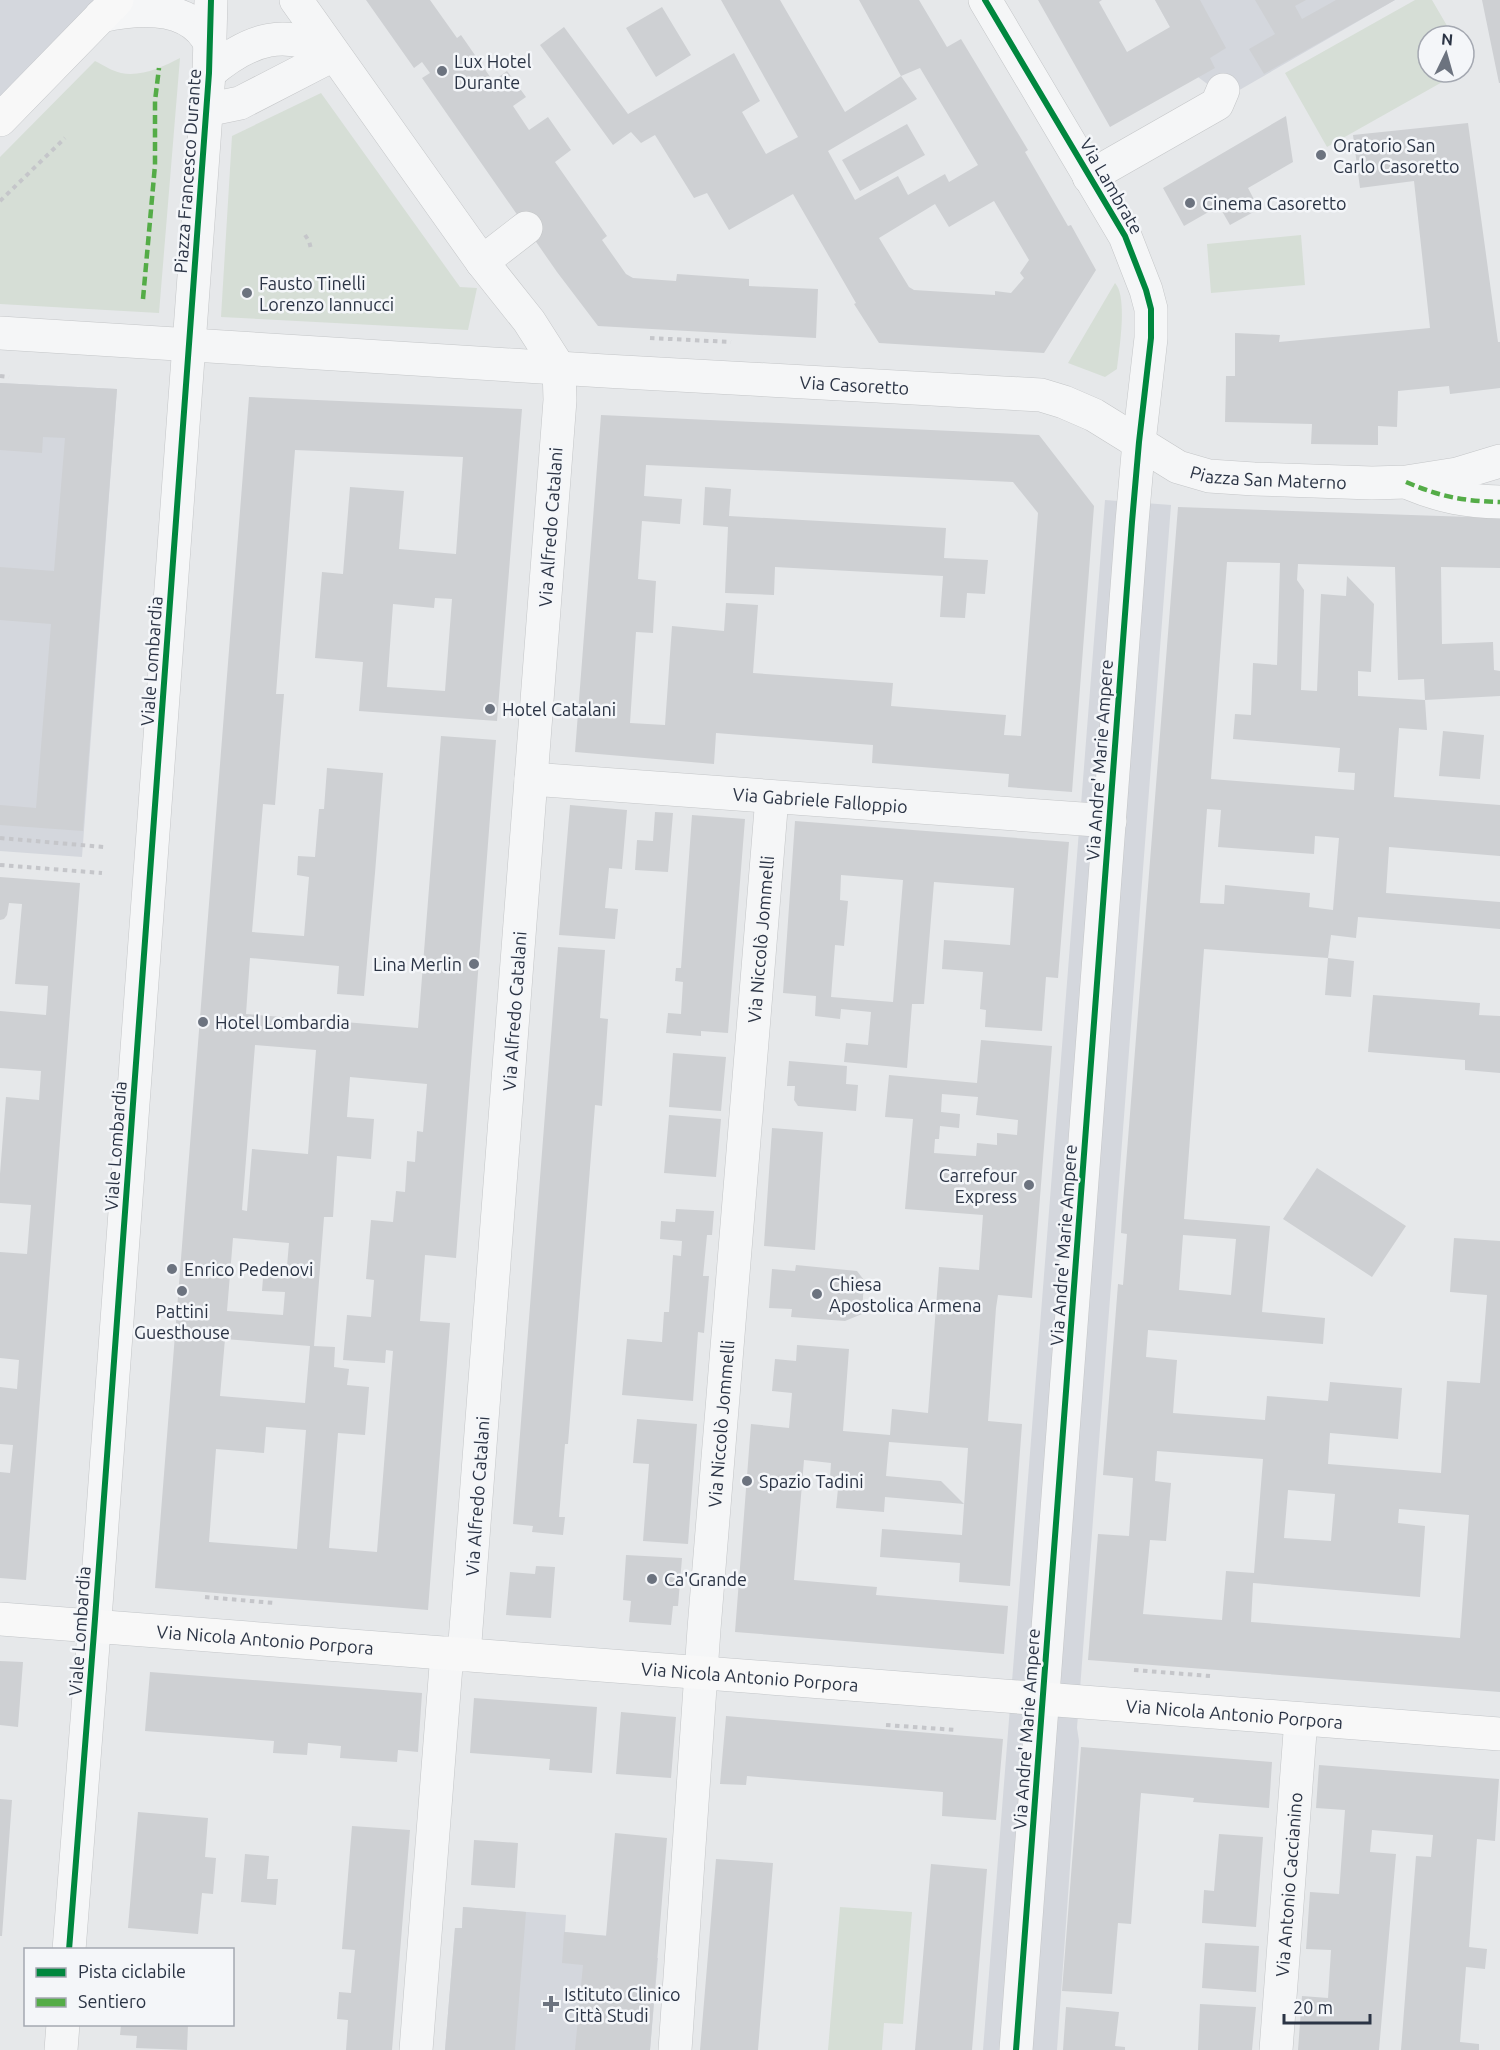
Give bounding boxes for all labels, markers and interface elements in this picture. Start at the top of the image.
north arrow [1416,24,1476,84]
text: N [1441,30,1454,49]
place label: Lux Hotel Durante [454,51,532,92]
marker: Lux Hotel Durante [435,64,449,78]
street label: Piazza Francesco Durante [170,68,204,274]
street label: Via Lambrate [1077,135,1147,237]
place label: Oratorio San Carlo Casoretto [1333,135,1460,176]
marker: Oratorio San Carlo Casoretto [1314,148,1328,162]
place label: Cinema Casoretto [1202,193,1347,213]
marker: Cinema Casoretto [1183,196,1197,210]
place label: Fausto Tinelli Lorenzo Iannucci [259,273,394,314]
marker: Fausto Tinelli Lorenzo Iannucci [240,286,254,300]
street label: Via Casoretto [799,372,910,398]
street label: Via Alfredo Catalani [534,446,566,608]
street label: Piazza San Materno [1188,461,1347,492]
street label: Viale Lombardia [136,595,166,727]
street label: Via Andre' Marie Ampere [1082,659,1116,861]
place label: Hotel Catalani [502,699,616,719]
marker: Hotel Catalani [483,702,497,716]
street label: Via Gabriele Falloppio [732,784,908,816]
street label: Via Niccolò Jommelli [744,855,777,1024]
street label: Via Alfredo Catalani [498,930,530,1092]
place label: Lina Merlin [373,954,462,974]
marker: Lina Merlin [467,957,481,971]
place label: Hotel Lombardia [215,1012,350,1032]
marker: Hotel Lombardia [196,1015,210,1029]
street label: Viale Lombardia [100,1080,130,1212]
street label: Via Andre' Marie Ampere [1046,1144,1080,1346]
place label: Carrefour Express [939,1165,1017,1206]
marker: Carrefour Express [1022,1178,1036,1192]
place label: Enrico Pedenovi [184,1259,313,1279]
marker: Enrico Pedenovi [165,1262,179,1276]
place label: Chiesa Apostolica Armena [829,1274,981,1315]
marker: Pattini Guesthouse [175,1284,189,1298]
marker: Chiesa Apostolica Armena [810,1287,824,1301]
place label: Pattini Guesthouse [134,1301,230,1342]
street label: Via Niccolò Jommelli [704,1339,738,1508]
street label: Via Alfredo Catalani [461,1415,493,1577]
place label: Spazio Tadini [759,1471,864,1491]
marker: Spazio Tadini [740,1474,754,1488]
street label: Viale Lombardia [64,1565,94,1697]
place label: Ca'Grande [664,1569,747,1589]
marker: Ca'Grande [645,1572,659,1586]
street label: Via Nicola Antonio Porpora [156,1621,375,1658]
street label: Via Andre' Marie Ampere [1009,1628,1043,1830]
street label: Via Nicola Antonio Porpora [640,1658,859,1695]
street label: Via Nicola Antonio Porpora [1125,1695,1344,1732]
street label: Via Antonio Caccianino [1272,1792,1305,1977]
legend [24,1948,234,2026]
text: Pista ciclabile [78,1961,186,1981]
place label: Istituto Clinico Città Studi [564,1984,681,2025]
scale bar [1284,1987,1370,2025]
text: Sentiero [78,1991,146,2011]
marker: Istituto Clinico Città Studi [542,1995,560,2013]
text: 20 m [1293,1997,1333,2017]

